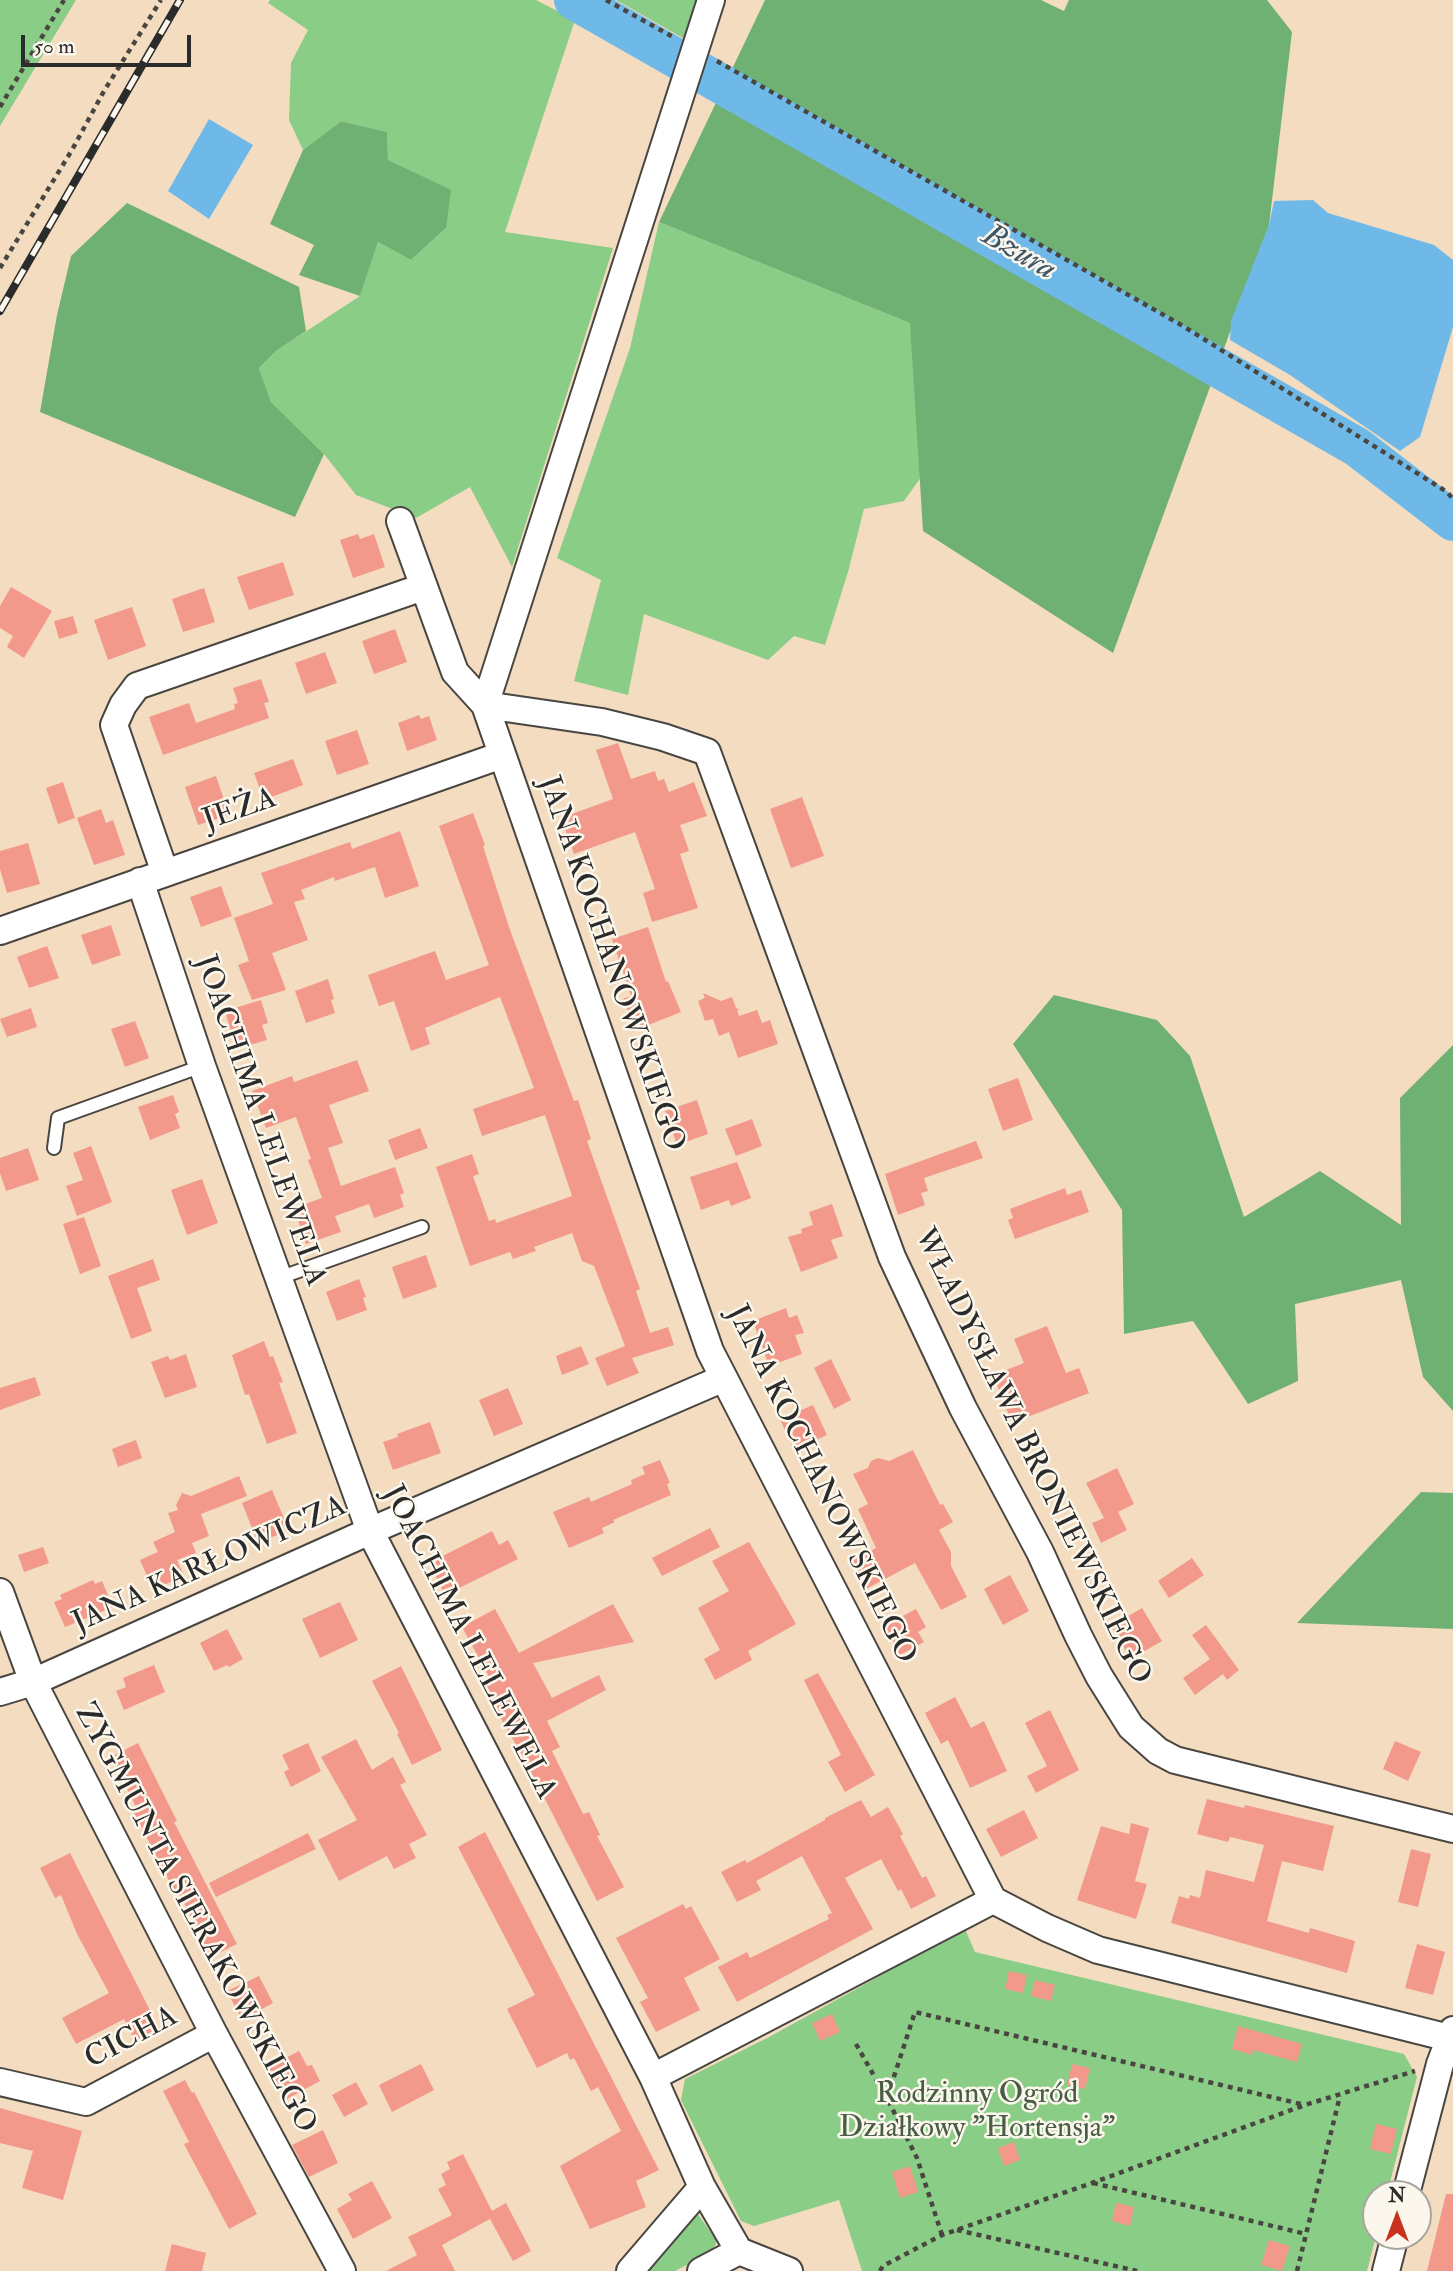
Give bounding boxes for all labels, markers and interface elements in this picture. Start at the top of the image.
scale bar [24,21,194,65]
text: 50 m [34,33,75,60]
water label: Bzura [974,218,1062,290]
street label: JANA KOCHANOWSKIEGO [529,772,691,1156]
street label: JEŻA [198,782,282,840]
street label: JOACHIMA LELEWELA [185,951,333,1291]
street label: WŁADYSŁAWA BRONIEWSKIEGO [905,1223,1157,1691]
street label: JANA KOCHANOWSKIEGO [717,1300,923,1670]
street label: JOACHIMA LELEWELA [373,1480,563,1806]
street label: JANA KARŁOWICZA [68,1489,352,1643]
street label: ZYGMUNTA SIERAKOWSKIEGO [65,1698,323,2140]
street label: CICHA [80,2000,184,2078]
park label: Rodzinny Ogród Działkowy "Hortensja" [839,2078,1115,2148]
north arrow [1362,2180,1432,2250]
text: N [1388,2184,1406,2208]

